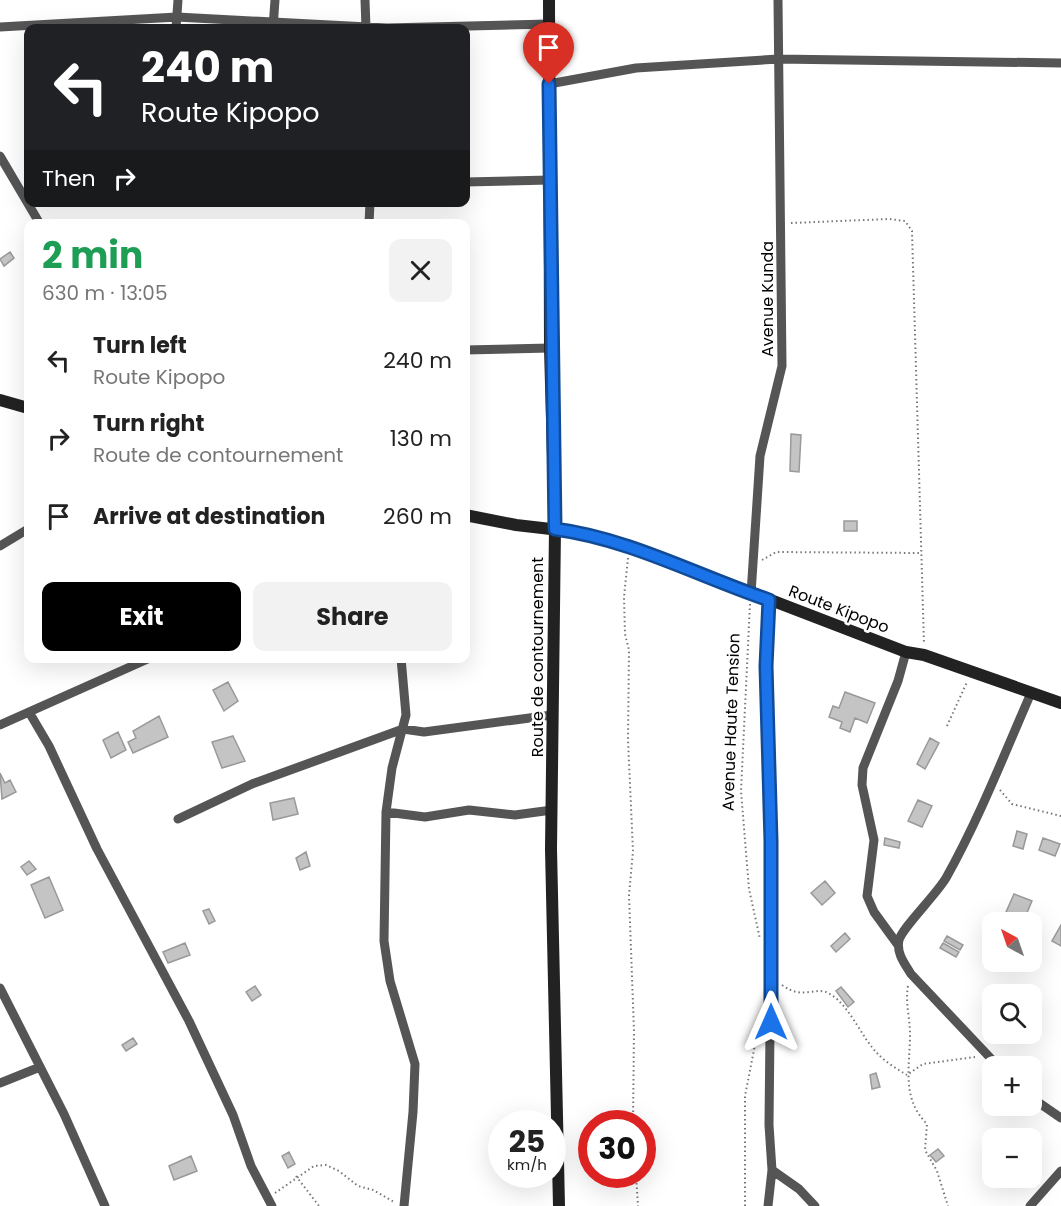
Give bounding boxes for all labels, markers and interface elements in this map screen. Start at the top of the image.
pin [523,22,574,84]
icon: arrive [532,31,565,64]
text: 240 m [141,38,274,97]
icon: left [42,48,120,126]
text: Route Kipopo [141,94,320,131]
icon: right [108,162,141,195]
text: Then [42,163,96,194]
text: 2 min [42,230,143,281]
button: close [389,239,452,302]
street label: Avenue Kunda [756,241,779,357]
text: 630 m · 13:05 [42,279,167,307]
text: Turn left [93,330,187,361]
icon: left [42,344,75,377]
text: 240 m [383,345,452,376]
text: Route Kipopo [93,363,225,391]
text: Turn right [93,408,204,439]
icon: right [42,422,75,455]
text: 130 m [390,423,452,454]
text: Route de contournement [93,441,343,469]
icon: arrive [42,500,75,533]
text: Arrive at destination [93,501,325,532]
text: 260 m [383,501,452,532]
street label: Route de contournement [526,557,549,757]
street label: Route Kipopo [785,579,893,639]
button: Exit [42,582,241,651]
button: Share [253,582,452,651]
street label: Avenue Haute Tension [716,633,746,811]
north arrow [982,912,1042,972]
map controls [982,912,1042,1188]
button: search [982,984,1042,1044]
position arrow [739,990,803,1054]
button: + [982,1056,1042,1116]
speed limit sign: 30 [578,1110,656,1188]
text: 25 [509,1120,545,1163]
button: − [982,1128,1042,1188]
text: km/h [507,1154,547,1175]

